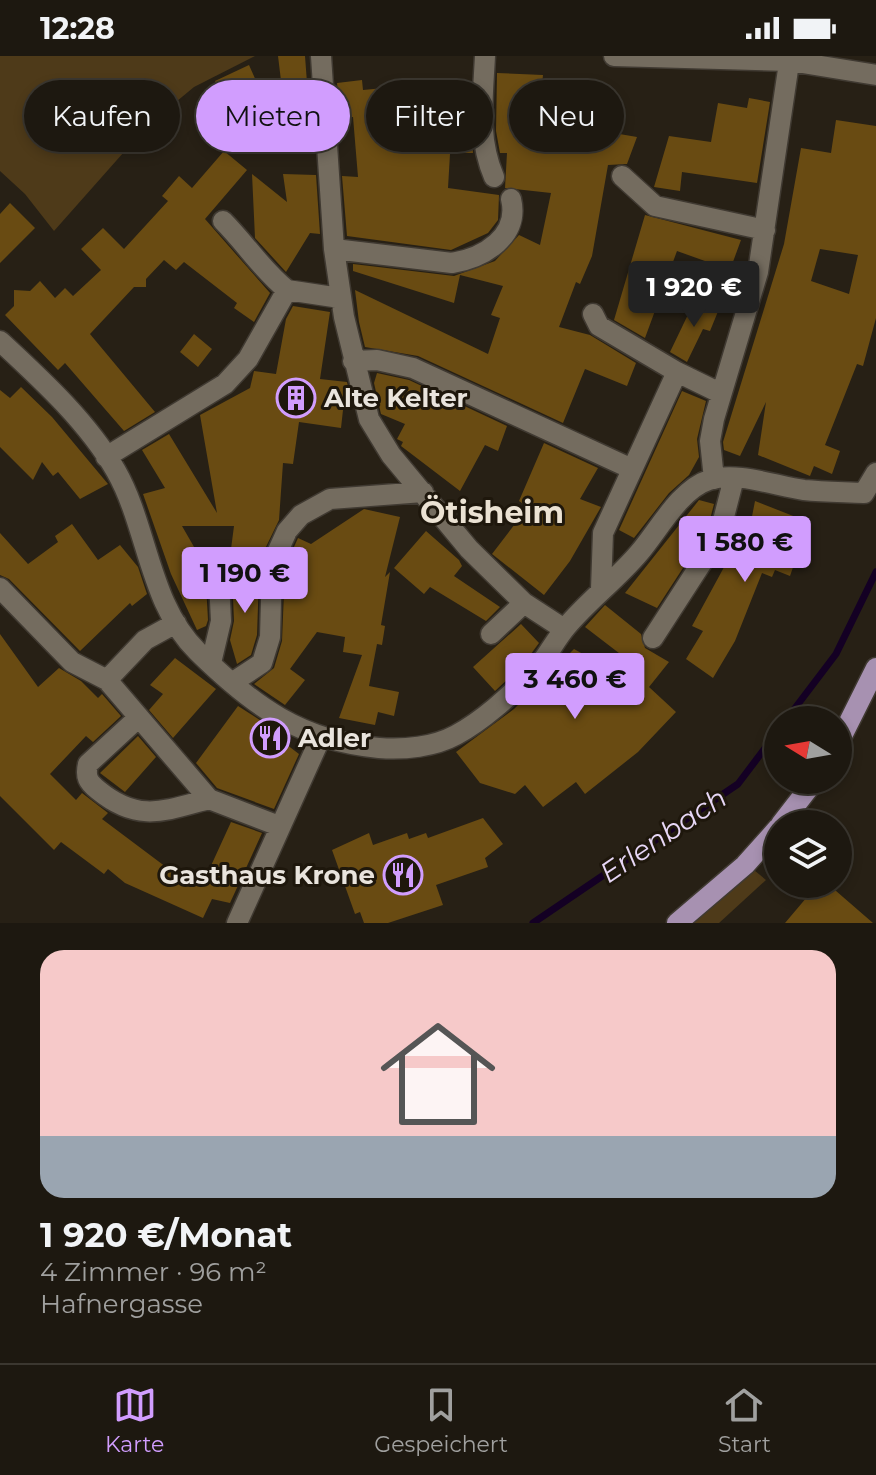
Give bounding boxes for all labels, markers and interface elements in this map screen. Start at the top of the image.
text: 12:28 [40,10,115,47]
chip: Kaufen [24,80,180,152]
chip: Mieten [196,80,350,152]
chip: Filter [366,80,493,152]
chip: Neu [509,80,624,152]
pin: 1 920 € [620,261,768,329]
text: 1 920 € [646,271,742,303]
building icon: Alte Kelter [275,377,317,419]
place label: Alte Kelter [323,382,468,414]
district label: Ötisheim [420,494,564,531]
pin: 1 580 € [671,516,819,584]
text: 1 580 € [697,526,793,558]
pin: 1 190 € [171,547,319,615]
text: 1 190 € [200,557,290,589]
pin: 3 460 € [501,653,649,721]
text: 3 460 € [523,663,627,695]
north arrow [764,706,852,794]
map controls [764,706,852,898]
restaurant icon: Adler [249,717,291,759]
place label: Adler [297,722,371,754]
water label: Erlenbach [593,780,733,890]
button: layers [764,810,852,898]
restaurant icon: Gasthaus Krone [382,854,424,896]
place label: Gasthaus Krone [159,859,375,891]
icon: home [366,1002,510,1146]
text: 1 920 €/Monat [40,1214,292,1256]
text: 4 Zimmer · 96 m² [40,1256,267,1288]
text: Hafnergasse [40,1288,203,1320]
tab: Karte [105,1383,164,1458]
tab: Gespeichert [374,1383,508,1458]
tab: Start [718,1383,771,1458]

